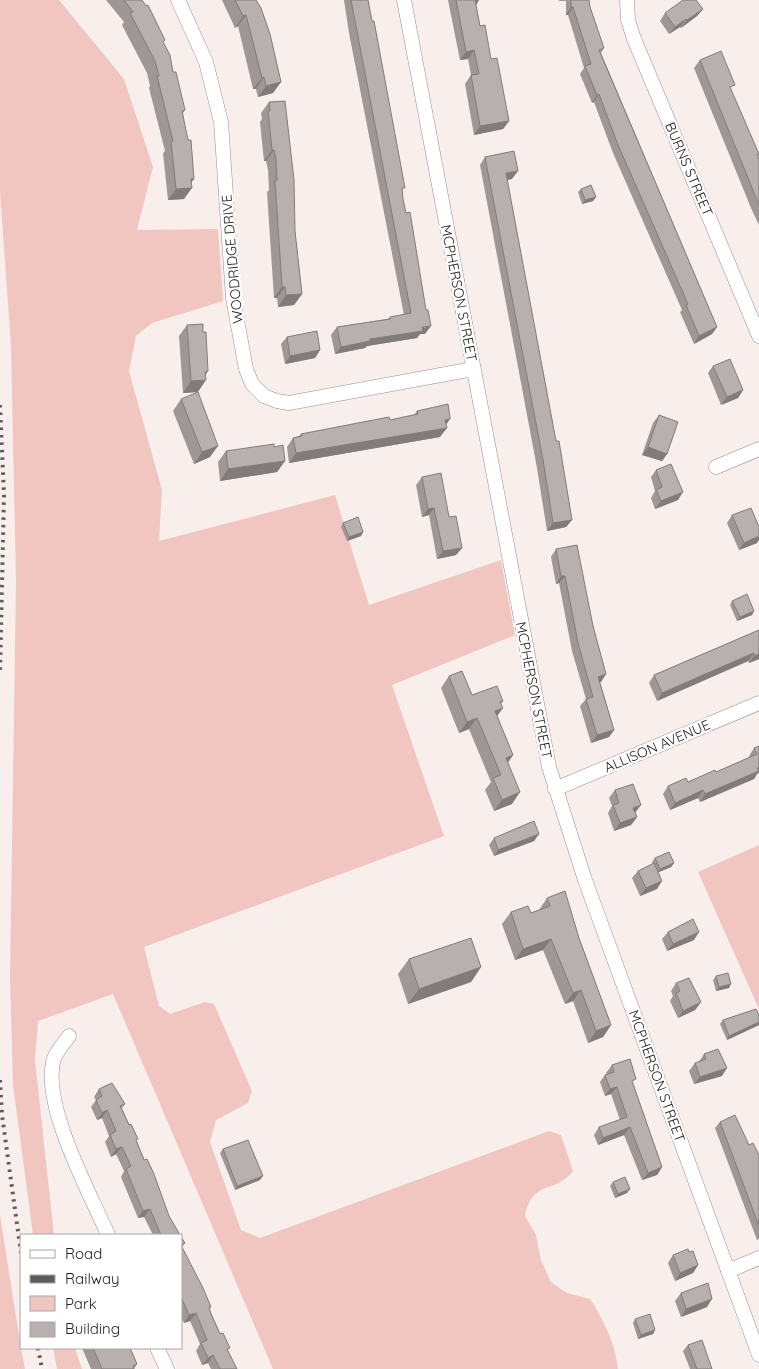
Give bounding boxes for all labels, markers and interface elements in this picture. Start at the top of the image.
street label: BURNS STREET [661,119,717,219]
street label: WOODRIDGE DRIVE [217,194,247,324]
street label: MCPHERSON STREET [437,223,481,363]
street label: MCPHERSON STREET [512,620,556,760]
street label: ALLISON AVENUE [601,716,713,776]
street label: MCPHERSON STREET [625,1008,689,1144]
legend [20,1234,182,1349]
text: Road [65,1244,102,1263]
text: Railway [65,1269,120,1288]
text: Park [65,1294,97,1313]
text: Building [65,1319,120,1338]

